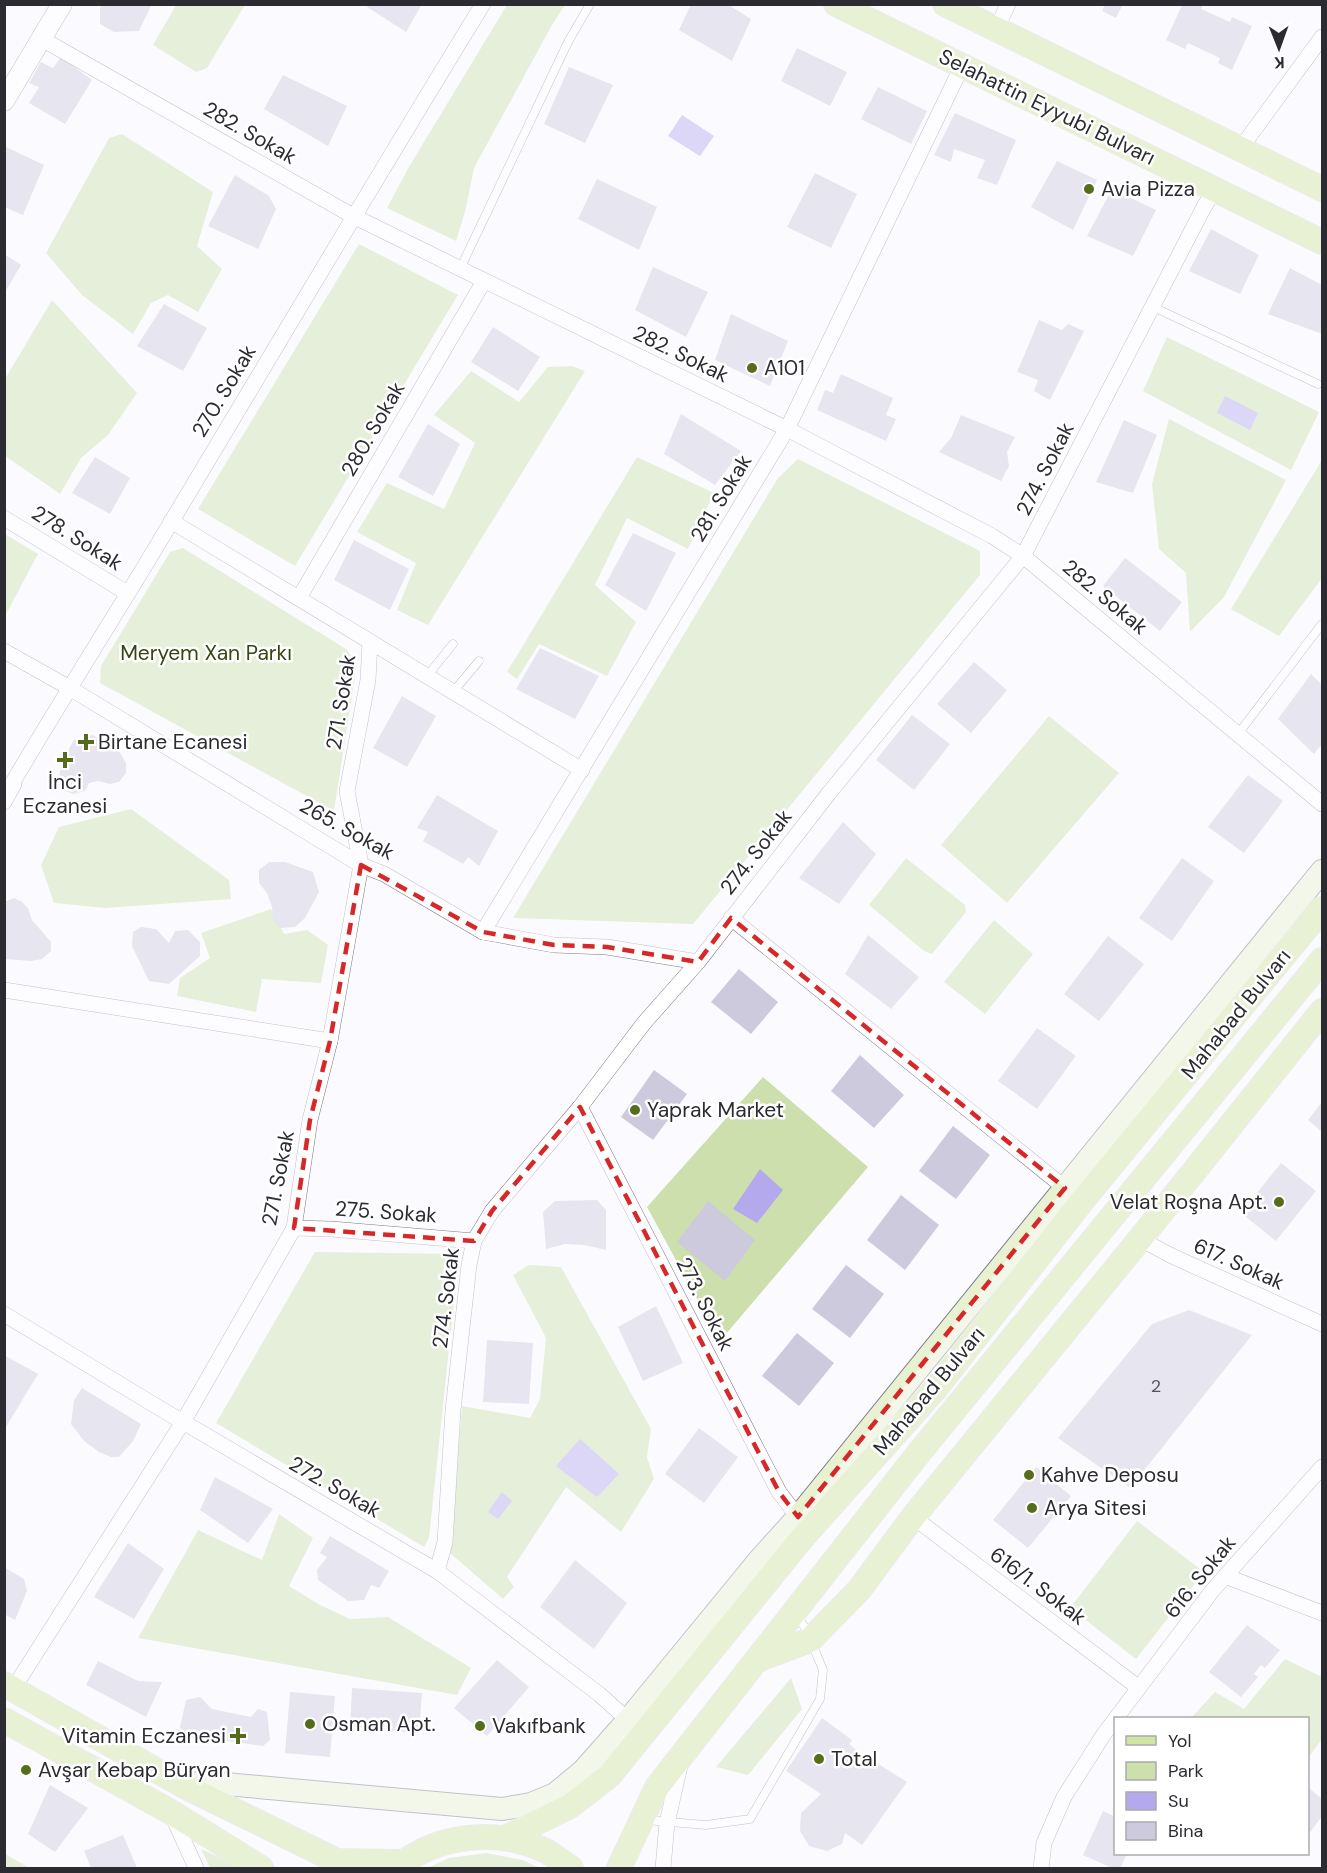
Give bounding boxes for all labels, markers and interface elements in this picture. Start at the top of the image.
north arrow [1249,18,1309,78]
street label: Selahattin Eyyubi Bulvarı [934,42,1160,172]
text: K [1273,52,1285,73]
street label: 282. Sokak [198,95,302,171]
place label: Avia Pizza [1101,175,1195,203]
marker: Avia Pizza [1082,182,1096,196]
street label: 282. Sokak [629,319,734,389]
street label: 270. Sokak [185,339,263,442]
place label: A101 [764,354,805,382]
marker: A101 [745,361,759,375]
street label: 280. Sokak [335,376,412,481]
street label: 274. Sokak [1010,417,1081,521]
street label: 281. Sokak [684,449,758,547]
street label: 278. Sokak [26,499,128,577]
street label: 282. Sokak [1056,553,1154,641]
park label: Meryem Xan Parkı [120,639,292,667]
street label: 271. Sokak [320,652,362,752]
place label: Birtane Ecanesi [98,728,248,756]
marker: Birtane Ecanesi [79,735,93,749]
marker: İnci Eczanesi [58,753,72,767]
place label: İnci Eczanesi [23,768,107,820]
street label: 265. Sokak [294,791,400,867]
street label: 274. Sokak [714,803,798,901]
street label: Mahabad Bulvarı [1175,943,1297,1085]
place label: Yaprak Market [647,1096,784,1124]
marker: Yaprak Market [628,1103,642,1117]
street label: 271. Sokak [255,1128,301,1228]
place label: Velat Roşna Apt. [1110,1188,1267,1216]
street label: 275. Sokak [334,1194,438,1230]
marker: Velat Roşna Apt. [1272,1195,1286,1209]
street label: 617. Sokak [1189,1232,1289,1297]
street label: 274. Sokak [426,1246,466,1350]
street label: 273. Sokak [669,1252,741,1356]
street label: Mahabad Bulvarı [867,1321,991,1461]
house number: 2 [1151,1374,1161,1398]
street label: 272. Sokak [284,1450,386,1525]
place label: Kahve Deposu [1041,1461,1179,1489]
marker: Kahve Deposu [1022,1468,1036,1482]
place label: Arya Sitesi [1044,1494,1146,1522]
marker: Arya Sitesi [1025,1501,1039,1515]
street label: 616. Sokak [1158,1529,1242,1624]
street label: 616/1. Sokak [984,1541,1092,1632]
place label: Osman Apt. [322,1710,436,1738]
place label: Vakıfbank [492,1712,586,1740]
marker: Osman Apt. [303,1717,317,1731]
legend [1114,1717,1309,1855]
marker: Vakıfbank [473,1719,487,1733]
place label: Vitamin Eczanesi [61,1722,226,1750]
marker: Vitamin Eczanesi [231,1729,245,1743]
text: Yol [1168,1729,1192,1753]
place label: Total [831,1745,877,1773]
marker: Total [812,1752,826,1766]
place label: Avşar Kebap Büryan [38,1756,231,1784]
text: Park [1168,1759,1204,1783]
marker: Avşar Kebap Büryan [19,1763,33,1777]
text: Su [1168,1789,1189,1813]
text: Bina [1168,1819,1203,1843]

